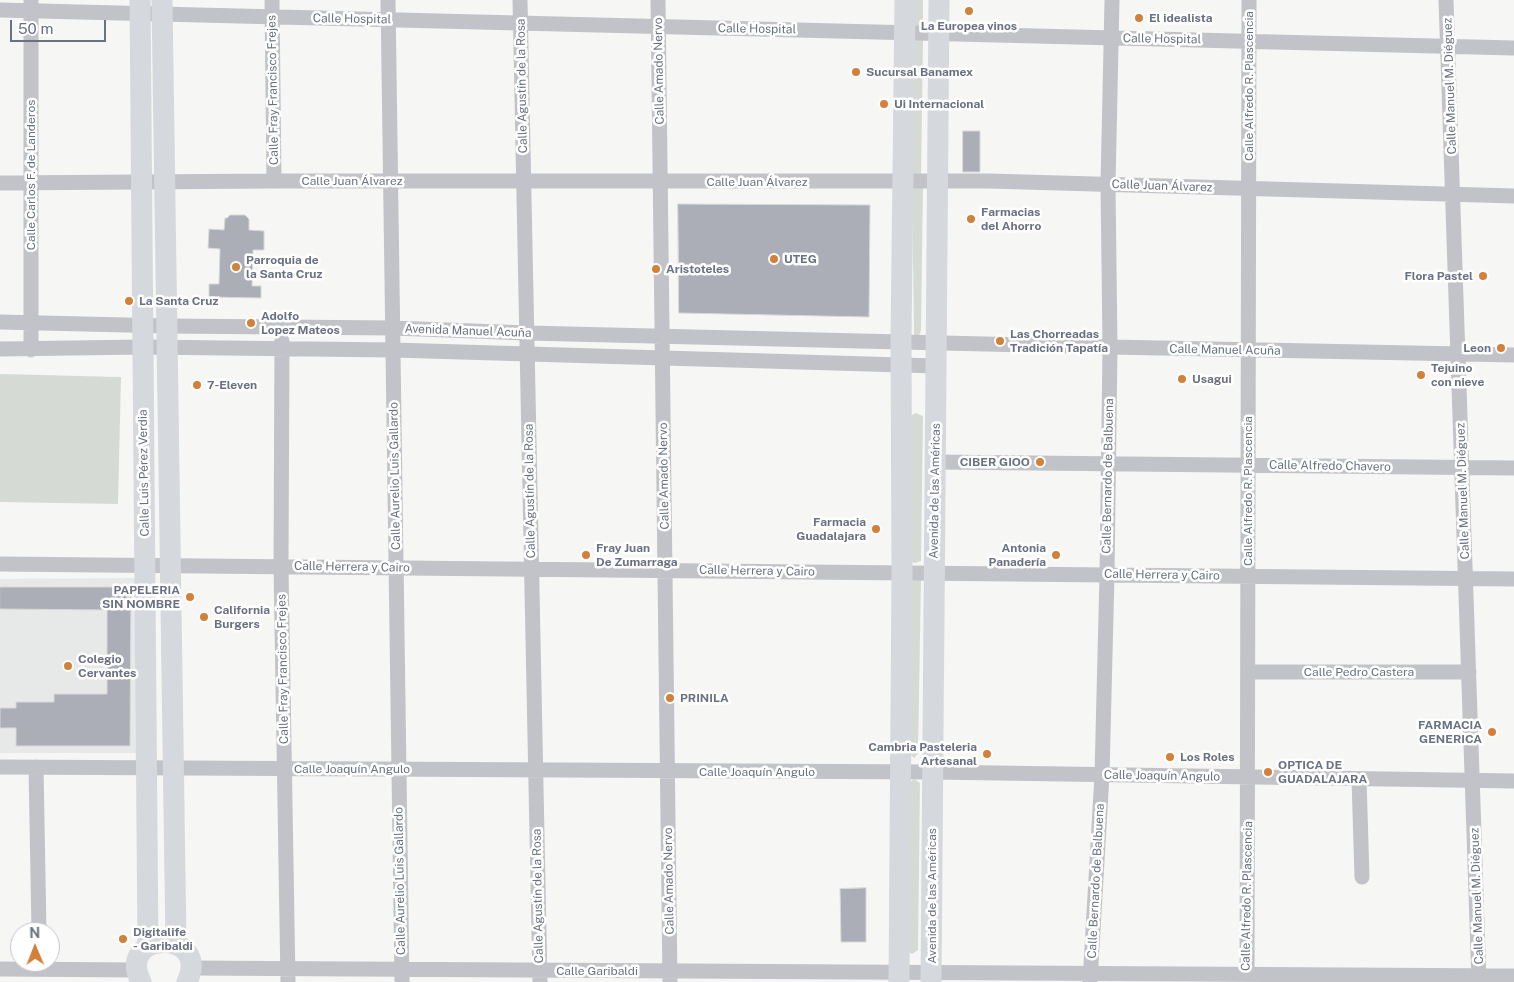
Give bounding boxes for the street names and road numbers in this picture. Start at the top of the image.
street label: Calle Hospital [313,11,391,27]
street label: Calle Alfredo R. Plascencia [1242,11,1256,161]
street label: Calle Fray Francisco Frejes [264,15,282,165]
street label: Calle Amado Nervo [651,17,667,125]
street label: Calle Manuel M. Diéguez [1440,17,1460,155]
street label: Calle Agustín de la Rosa [514,19,530,153]
street label: Calle Hospital [718,21,796,37]
street label: Calle Hospital [1123,31,1201,47]
street label: Calle Carlos F. de Landeros [24,100,38,250]
street label: Calle Juan Álvarez [302,174,402,188]
street label: Calle Juan Álvarez [707,175,807,189]
street label: Calle Juan Álvarez [1111,177,1213,195]
street label: Avenida Manuel Acuña [404,322,532,340]
street label: Calle Manuel Acuña [1169,342,1281,358]
street label: Calle Bernardo de Balbuena [1099,398,1117,554]
street label: Calle Aurelio Luis Gallardo [387,402,403,550]
street label: Calle Luis Pérez Verdia [136,409,152,537]
street label: Calle Alfredo R. Plascencia [1241,416,1255,566]
street label: Calle Amado Nervo [656,422,672,530]
street label: Calle Manuel M. Diéguez [1453,422,1473,560]
street label: Avenida de las Américas [927,423,943,559]
street label: Calle Agustín de la Rosa [522,424,538,558]
street label: Calle Alfredo Chavero [1269,458,1391,474]
street label: Calle Herrera y Cairo [294,559,410,575]
street label: Calle Herrera y Cairo [699,563,815,579]
street label: Calle Herrera y Cairo [1104,567,1220,583]
street label: Calle Fray Francisco Frejes [274,594,292,744]
street label: Calle Pedro Castera [1304,665,1414,679]
street label: Calle Joaquín Angulo [294,762,410,776]
street label: Calle Joaquín Angulo [699,765,815,779]
street label: Calle Joaquín Angulo [1104,768,1220,784]
street label: Calle Bernardo de Balbuena [1085,803,1107,959]
street label: Calle Aurelio Luis Gallardo [392,807,408,955]
street label: Calle Alfredo R. Plascencia [1238,821,1256,971]
street label: Calle Amado Nervo [661,827,677,935]
street label: Calle Manuel M. Diéguez [1467,827,1487,965]
street label: Avenida de las Américas [925,828,939,964]
street label: Calle Agustín de la Rosa [530,829,546,963]
street label: Calle Garibaldi [556,964,638,978]

